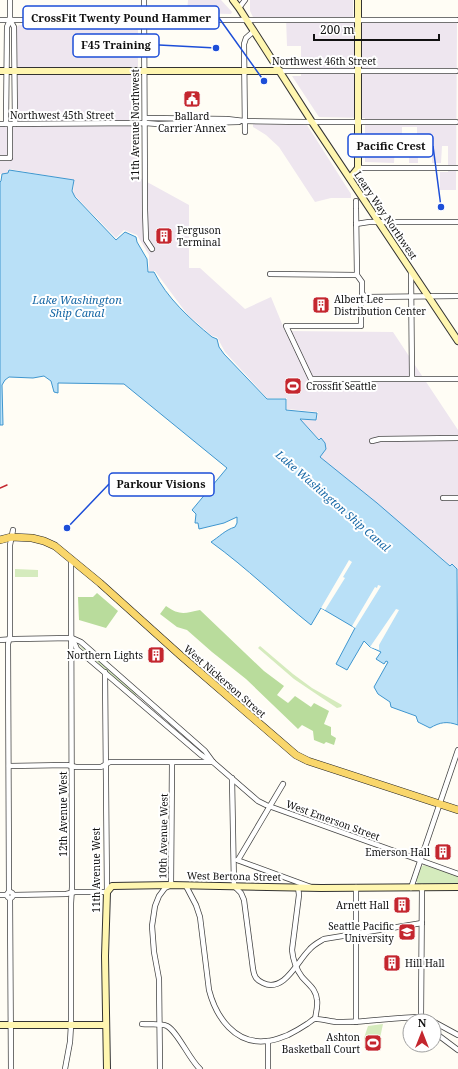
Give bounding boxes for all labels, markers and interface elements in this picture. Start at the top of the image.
callout: CrossFit Twenty Pound Hammer [23,6,219,29]
text: CrossFit Twenty Pound Hammer [31,10,211,25]
scale bar [314,16,439,42]
text: 200 m [320,21,355,38]
callout: F45 Training [73,34,159,57]
text: F45 Training [81,37,152,52]
street label: Northwest 46th Street [272,54,377,68]
street label: 11th Avenue Northwest [128,69,142,181]
public building icon: Ballard Carrier Annex [182,89,202,109]
street label: Northwest 45th Street [10,108,115,122]
place label: Ballard Carrier Annex [158,109,226,135]
callout: Pacific Crest [348,134,433,157]
text: Pacific Crest [356,138,426,153]
street label: Leary Way Northwest [351,168,421,262]
place label: Ferguson Terminal [177,223,222,249]
building icon: Ferguson Terminal [154,226,174,246]
water label: Lake Washington Ship Canal [31,292,122,320]
place label: Albert Lee Distribution Center [334,292,426,318]
building icon: Albert Lee Distribution Center [311,295,331,315]
sports icon: Crossfit Seattle [283,376,303,396]
place label: Crossfit Seattle [306,379,376,393]
water label: Lake Washington Ship Canal [272,446,394,555]
callout: Parkour Visions [109,473,214,496]
text: Parkour Visions [117,476,205,491]
street label: West Nickerson Street [181,641,269,721]
building icon: Northern Lights [146,645,166,665]
place label: Northern Lights [67,648,143,662]
street label: 12th Avenue West [56,771,70,857]
street label: 10th Avenue West [155,793,171,879]
street label: West Emerson Street [284,797,382,844]
street label: 11th Avenue West [89,827,103,913]
building icon: Emerson Hall [433,842,453,862]
place label: Emerson Hall [365,845,430,859]
street label: West Bertona Street [187,868,282,884]
building icon: Arnett Hall [392,895,412,915]
place label: Arnett Hall [336,898,389,912]
place label: Seattle Pacific University [328,919,394,945]
school or university icon: Seattle Pacific University [397,922,417,942]
building icon: Hill Hall [382,953,402,973]
place label: Hill Hall [405,956,445,970]
north arrow [402,1013,442,1053]
text: N [418,1015,427,1030]
place label: Ashton Basketball Court [282,1030,361,1056]
sports icon: Ashton Basketball Court [363,1033,383,1053]

